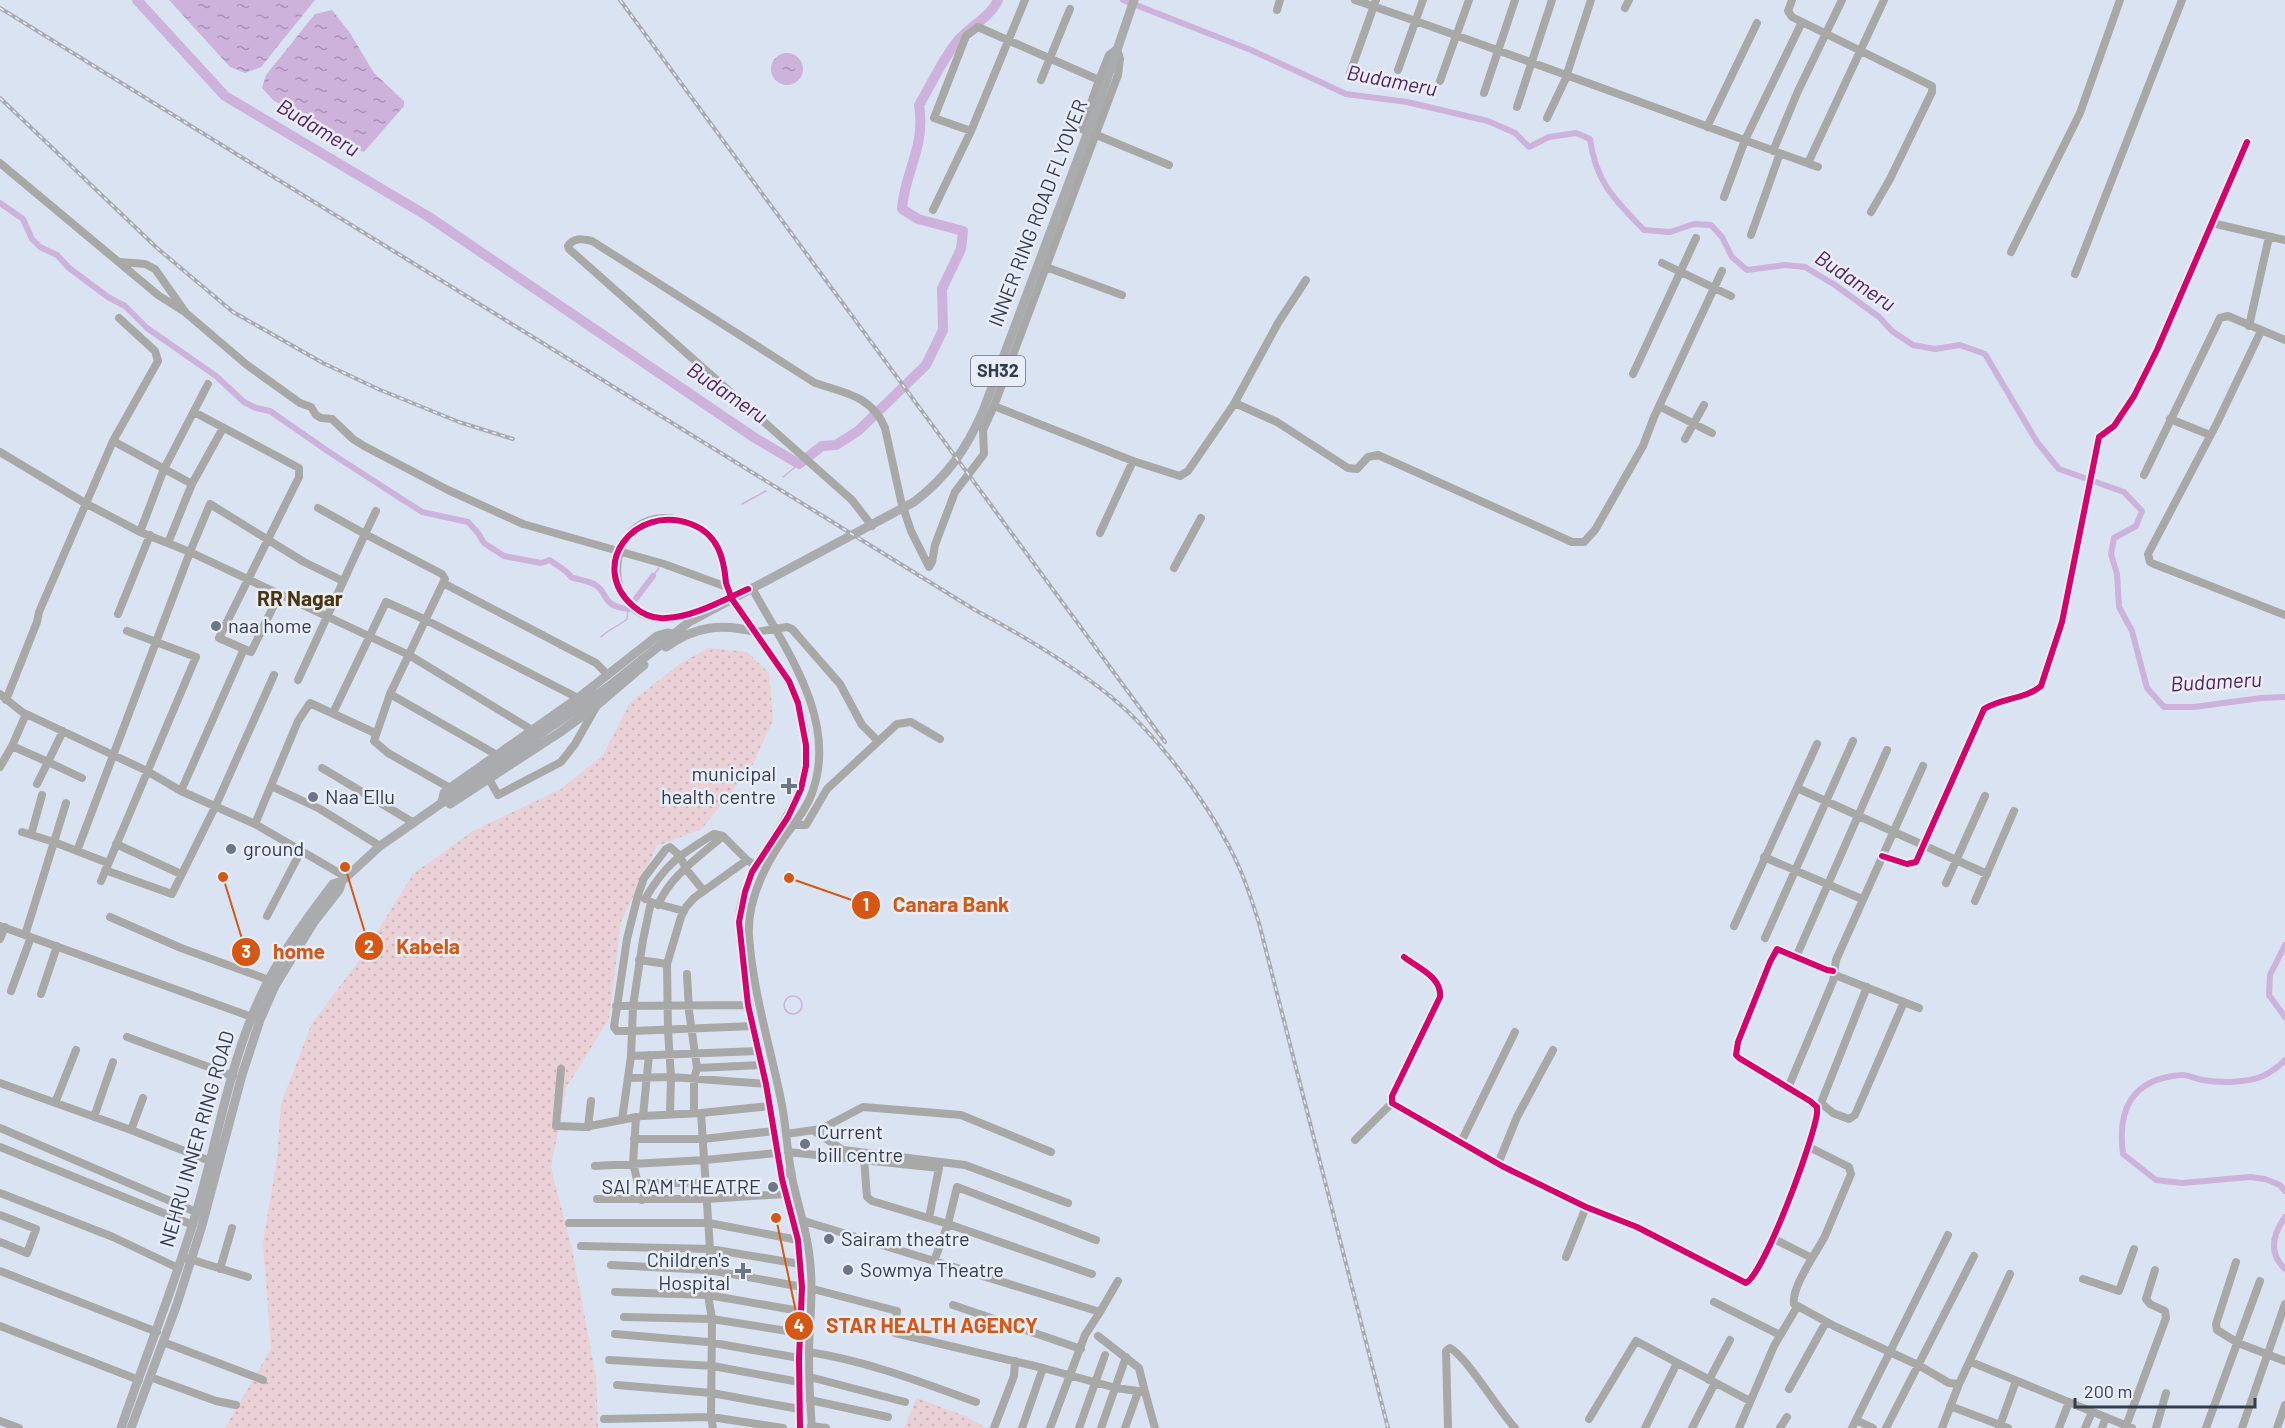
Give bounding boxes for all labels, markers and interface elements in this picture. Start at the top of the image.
water label: Budameru [1345,59,1440,101]
water label: Budameru [273,92,364,161]
street label: INNER RING ROAD FLYOVER [983,96,1092,330]
water label: Budameru [1811,244,1901,316]
water label: Budameru [683,356,773,428]
road number: SH32 [971,356,1025,386]
district label: RR Nagar [257,585,343,610]
place label: naa home [228,613,312,637]
marker: naa home [209,619,223,633]
water label: Budameru [2170,666,2262,695]
place label: municipal health centre [661,761,776,808]
marker: municipal health centre [780,777,798,795]
place label: Naa Ellu [325,784,395,808]
marker: Naa Ellu [306,790,320,804]
place label: ground [243,836,304,860]
marker: ground [224,842,238,856]
callout: Canara Bank [851,885,1021,924]
text: Canara Bank [893,891,1009,916]
text: 1 [863,893,869,915]
callout: Kabela [354,927,472,966]
callout: home [231,932,337,971]
text: Kabela [396,933,460,958]
text: 2 [364,935,374,957]
text: home [273,938,325,963]
text: 3 [241,940,251,962]
street label: NEHRU INNER RING ROAD [154,1028,238,1250]
place label: Current bill centre [817,1119,903,1166]
marker: Current bill centre [798,1137,812,1151]
place label: SAI RAM THEATRE [601,1174,761,1198]
marker: SAI RAM THEATRE [766,1180,780,1194]
place label: Sairam theatre [841,1226,970,1250]
marker: Sairam theatre [822,1232,836,1246]
place label: Children's Hospital [647,1247,730,1294]
place label: Sowmya Theatre [860,1257,1004,1281]
marker: Children's Hospital [734,1262,752,1280]
marker: Sowmya Theatre [841,1263,855,1277]
callout: STAR HEALTH AGENCY [784,1306,1050,1345]
text: STAR HEALTH AGENCY [826,1312,1038,1337]
text: 4 [794,1314,805,1336]
scale bar [2075,1371,2255,1409]
text: 200 m [2084,1380,2132,1402]

